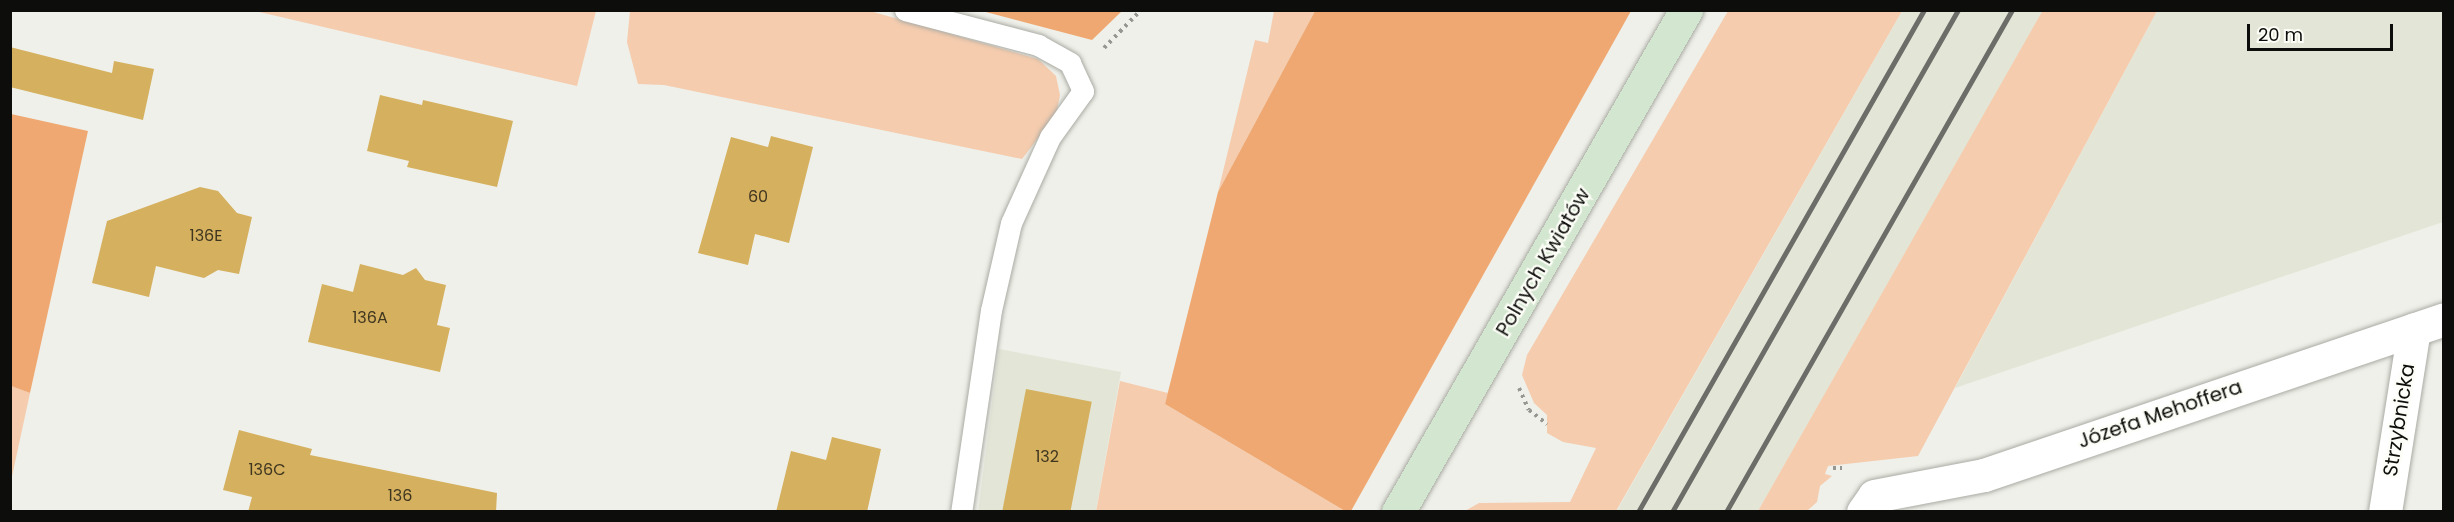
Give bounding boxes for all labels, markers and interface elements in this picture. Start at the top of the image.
scale bar [2250,12,2396,50]
text: 20 m [2258,22,2303,47]
street label: Polnych Kwiatów [1491,184,1595,340]
house number: 60 [748,187,768,207]
house number: 136E [190,226,222,246]
house number: 136A [352,308,388,328]
street label: Strzybnicka [2378,362,2420,478]
street label: Józefa Mehoffera [2075,375,2245,453]
house number: 132 [1035,447,1059,467]
house number: 136C [248,460,286,480]
house number: 136 [388,486,412,506]

